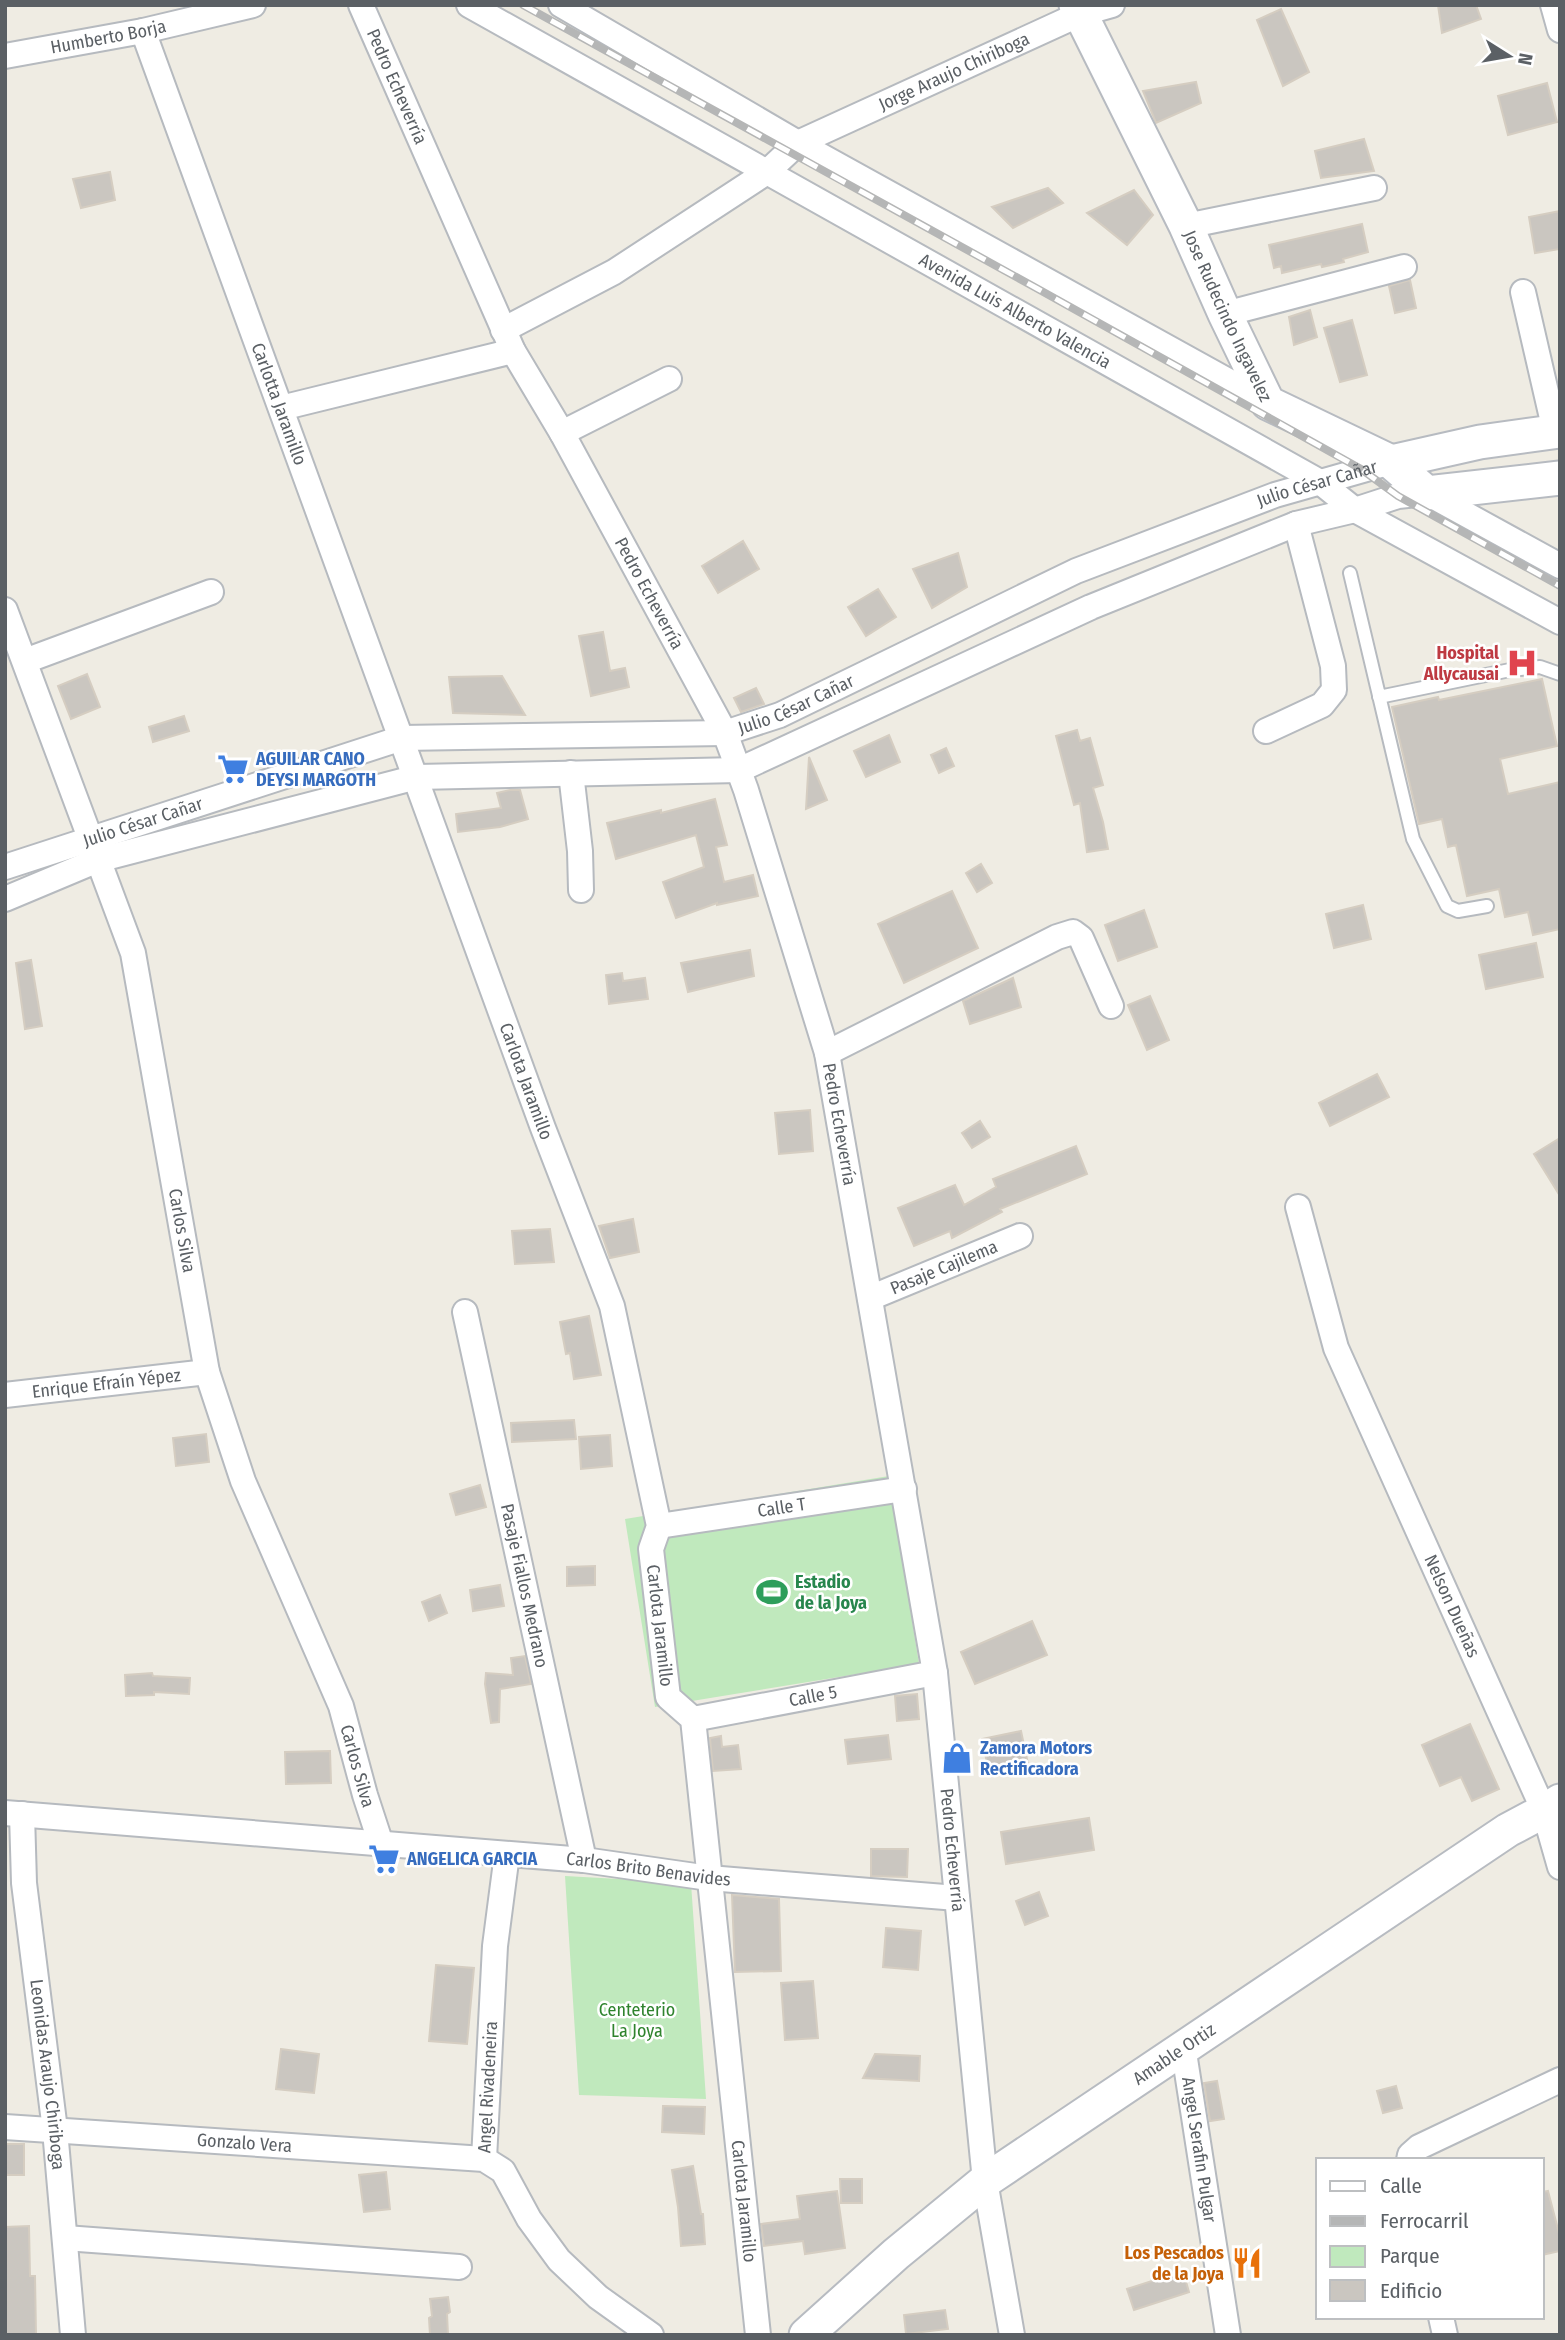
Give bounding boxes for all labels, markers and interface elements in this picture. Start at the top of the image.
street label: Humberto Borja [49,15,168,59]
north arrow [1474,21,1544,91]
street label: Pedro Echeverría [362,25,432,148]
street label: Jorge Araujo Chiriboga [875,28,1033,116]
text: N [1513,51,1538,67]
street label: Jose Rudecindo Ingavelez [1178,227,1277,405]
street label: Avenida Luis Alberto Valencia [915,249,1115,374]
street label: Carlotta Jaramillo [247,340,311,468]
street label: Julio César Cañar [1254,455,1380,512]
street label: Pedro Echeverría [610,534,688,653]
place label: Hospital Allycausai [1423,642,1499,685]
hospital icon: Hospital Allycausai [1505,646,1539,680]
street label: Julio César Cañar [735,669,858,739]
place label: AGUILAR CANO DEYSI MARGOTH [255,748,376,791]
supermarket icon: AGUILAR CANO DEYSI MARGOTH [216,752,250,786]
street label: Julio César Cañar [80,792,206,852]
street label: Carlota Jaramillo [495,1020,557,1143]
street label: Pedro Echeverría [818,1061,861,1187]
street label: Carlos Silva [164,1187,200,1274]
street label: Pasaje Cajilema [887,1235,1001,1299]
street label: Enrique Efraín Yépez [31,1364,182,1403]
street label: Calle T [756,1493,808,1522]
street label: Pasaje Fiallos Medrano [496,1502,553,1670]
street label: Nelson Dueñas [1419,1551,1485,1661]
street label: Carlota Jaramillo [642,1563,678,1688]
place label: Estadio de la Joya [795,1571,867,1614]
sports icon: Estadio de la Joya [755,1575,789,1609]
street label: Calle 5 [787,1681,839,1712]
street label: Carlos Silva [336,1722,379,1810]
place label: Zamora Motors Rectificadora [980,1737,1092,1780]
shop icon: Zamora Motors Rectificadora [940,1741,974,1775]
street label: Pedro Echeverría [935,1787,969,1913]
supermarket icon: ANGELICA GARCIA [367,1842,401,1876]
place label: ANGELICA GARCIA [406,1848,537,1870]
street label: Carlos Brito Benavides [565,1848,732,1891]
street label: Leonidas Araujo Chiriboga [25,1978,69,2171]
park label: Centeterio La Joya [599,1999,675,2042]
street label: Amable Ortiz [1129,2019,1220,2090]
street label: Angel Rivadeneira [473,2020,502,2154]
street label: Angel Serafin Pulgar [1177,2075,1221,2225]
street label: Gonzalo Vera [196,2129,293,2157]
street label: Carlota Jaramillo [727,2139,761,2263]
legend [1316,2158,1544,2319]
text: Calle [1380,2173,1422,2199]
text: Ferrocarril [1380,2208,1469,2234]
place label: Los Pescados de la Joya [1125,2242,1224,2285]
text: Parque [1380,2243,1440,2269]
restaurant icon: Los Pescados de la Joya [1230,2246,1264,2280]
text: Edificio [1380,2278,1442,2304]

